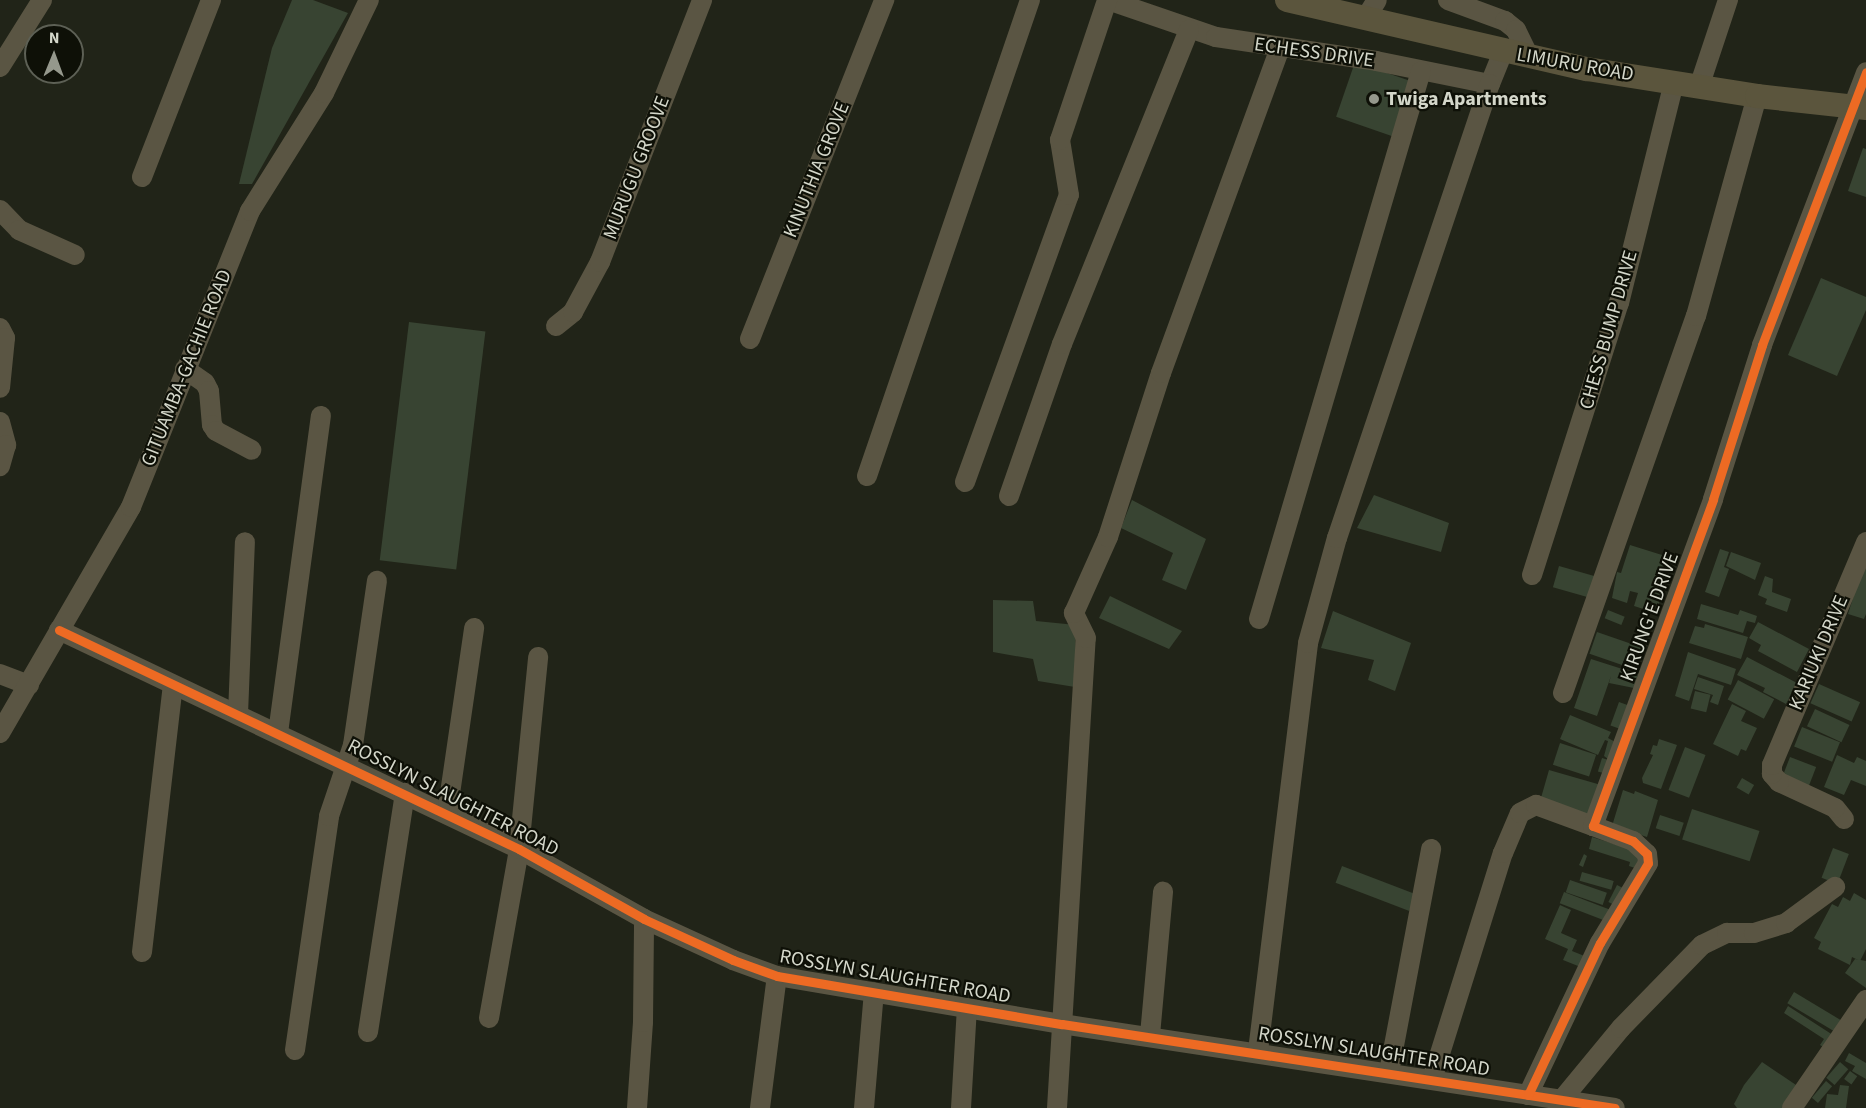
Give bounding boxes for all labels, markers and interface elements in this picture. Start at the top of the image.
north arrow [24,24,84,84]
text: N [49,27,60,49]
street label: ECHESS DRIVE [1253,33,1375,73]
street label: LIMURU ROAD [1515,43,1635,87]
place label: Twiga Apartments [1386,87,1547,111]
marker: Twiga Apartments [1367,92,1381,106]
street label: MURUGU GROOVE [599,93,675,243]
street label: KINUTHIA GROVE [779,99,855,241]
street label: CHESS BUMP DRIVE [1575,248,1643,412]
street label: GITUAMBA-GACHIE ROAD [137,266,237,470]
street label: KIRUNG'E DRIVE [1616,549,1684,685]
street label: KARIUKI DRIVE [1784,592,1854,714]
street label: ROSSLYN SLAUGHTER ROAD [343,734,563,862]
street label: ROSSLYN SLAUGHTER ROAD [778,945,1012,1009]
street label: ROSSLYN SLAUGHTER ROAD [1257,1022,1491,1082]

